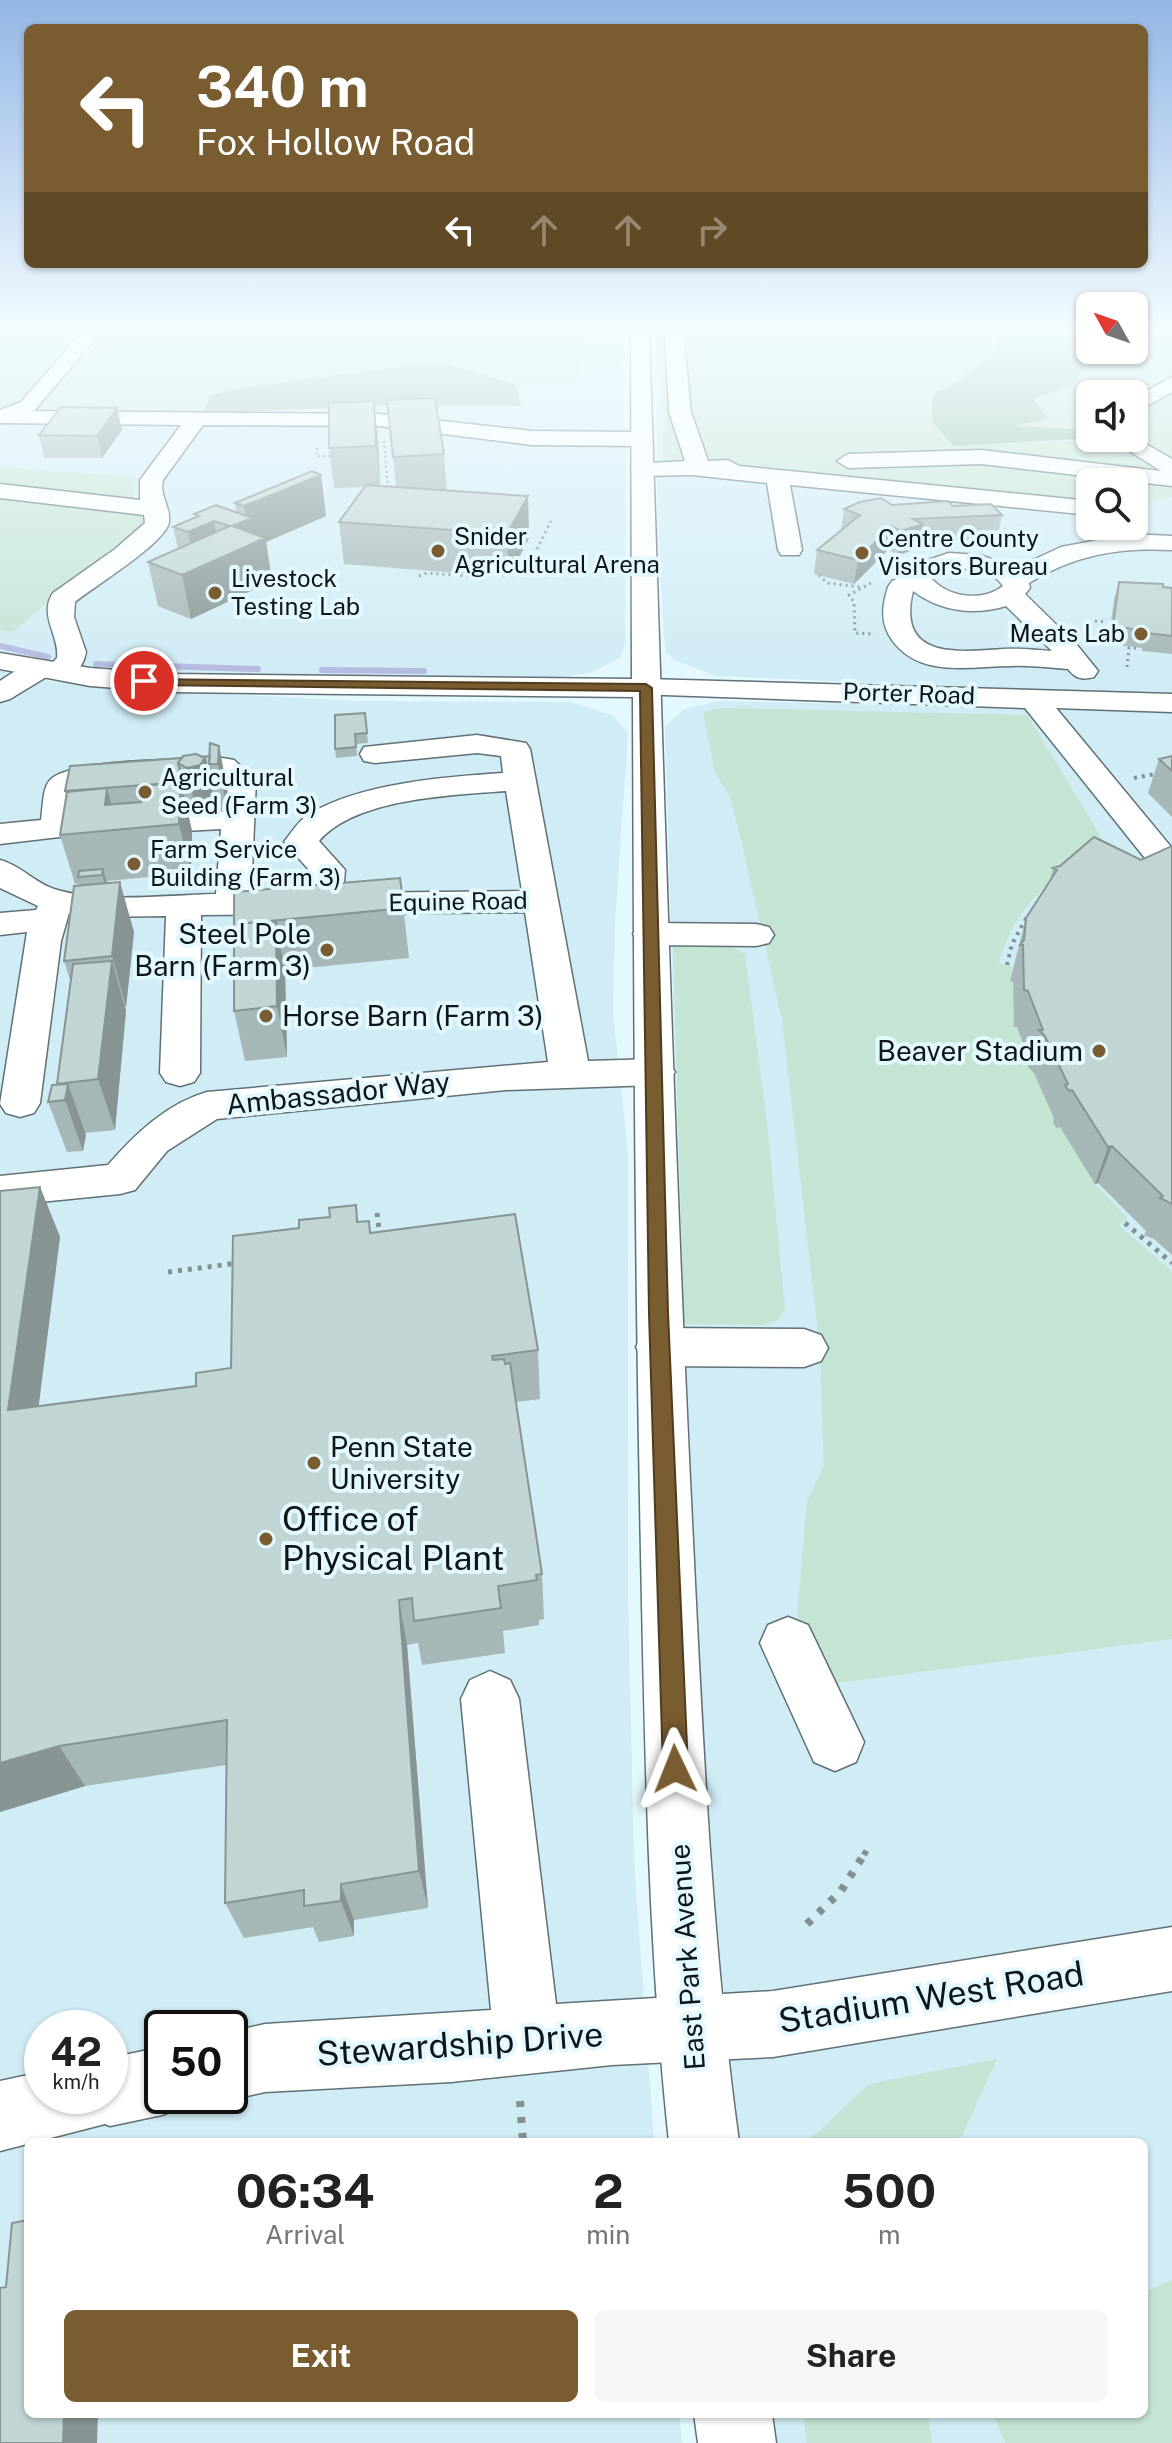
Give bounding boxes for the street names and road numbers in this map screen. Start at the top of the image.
street label: Porter Road [842,677,976,709]
street label: Equine Road [388,886,528,916]
street label: Ambassador Way [224,1064,452,1121]
street label: East Park Avenue [662,1843,711,2071]
street label: Stadium West Road [775,1953,1087,2041]
street label: Stewardship Drive [315,2014,605,2074]

